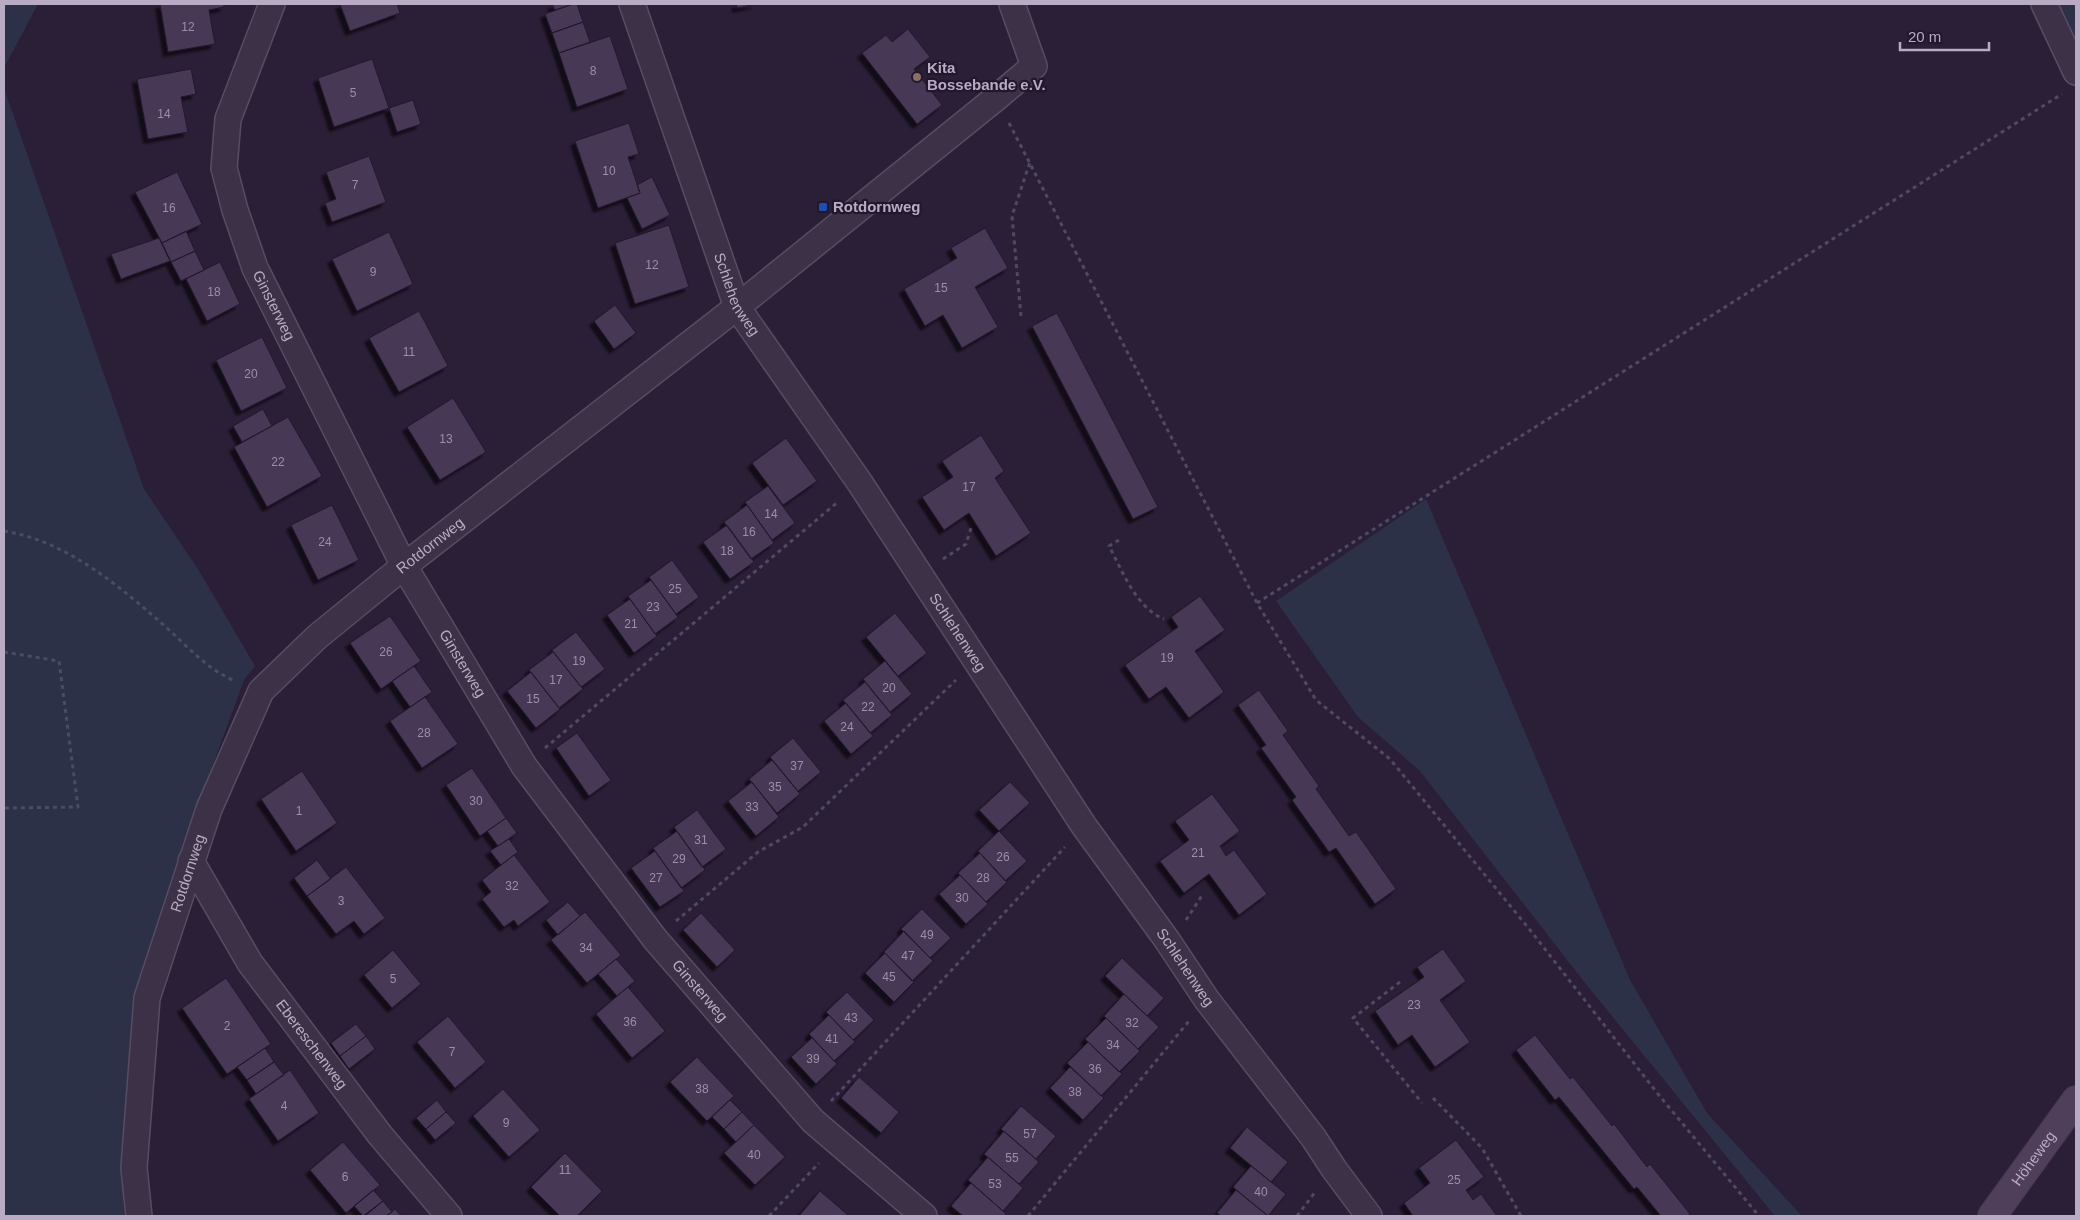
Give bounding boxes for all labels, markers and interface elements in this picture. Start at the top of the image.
house number: 12 [181,20,195,34]
scale bar [1900,20,1989,52]
text: 20 m [1908,28,1941,45]
place label: Kita Bossebande e.V. [927,59,1046,93]
house number: 8 [590,64,597,78]
marker: Kita Bossebande e.V. [911,71,923,83]
house number: 5 [350,86,357,100]
house number: 14 [157,107,171,121]
house number: 10 [602,164,616,178]
house number: 7 [352,178,359,192]
place label: Rotdornweg [833,198,921,215]
house number: 16 [162,201,176,215]
marker: Rotdornweg [817,201,829,213]
street label: Schlehenweg [711,250,763,339]
house number: 12 [645,258,659,272]
house number: 9 [370,265,377,279]
street label: Ginsterweg [250,268,299,343]
house number: 15 [934,281,948,295]
house number: 18 [207,285,221,299]
house number: 11 [403,345,416,359]
house number: 20 [244,367,258,381]
house number: 13 [439,432,453,446]
house number: 22 [271,455,285,469]
house number: 17 [962,480,976,494]
house number: 14 [764,507,778,521]
street label: Rotdornweg [393,514,467,577]
house number: 16 [742,525,756,539]
house number: 24 [318,535,332,549]
house number: 18 [720,544,734,558]
house number: 25 [668,582,682,596]
street label: Schlehenweg [926,590,990,675]
house number: 23 [646,600,660,614]
house number: 21 [624,617,638,631]
street label: Ginsterweg [436,626,490,700]
house number: 26 [379,645,393,659]
house number: 19 [1160,651,1174,665]
house number: 19 [572,654,586,668]
house number: 17 [549,673,563,687]
house number: 20 [882,681,896,695]
house number: 15 [526,692,540,706]
house number: 22 [861,700,875,714]
house number: 24 [840,720,854,734]
house number: 28 [417,726,431,740]
house number: 37 [790,759,804,773]
house number: 35 [768,780,782,794]
house number: 30 [469,794,483,808]
house number: 33 [745,800,759,814]
house number: 1 [296,804,303,818]
street label: Rotdornweg [167,832,208,914]
house number: 31 [694,833,708,847]
house number: 21 [1191,846,1205,860]
house number: 26 [996,850,1010,864]
house number: 29 [672,852,686,866]
house number: 27 [649,871,663,885]
house number: 28 [976,871,990,885]
house number: 32 [505,879,519,893]
house number: 30 [955,891,969,905]
house number: 3 [338,894,345,908]
street label: Schlehenweg [1153,925,1218,1010]
house number: 49 [920,928,934,942]
house number: 34 [579,941,593,955]
house number: 47 [901,949,915,963]
street label: Ginsterweg [669,956,732,1025]
house number: 45 [882,970,896,984]
house number: 5 [390,972,397,986]
street label: Ebereschenweg [273,996,351,1092]
house number: 23 [1407,998,1421,1012]
house number: 43 [844,1011,858,1025]
house number: 36 [623,1015,637,1029]
house number: 32 [1125,1016,1139,1030]
house number: 2 [224,1019,231,1033]
house number: 41 [825,1032,839,1046]
house number: 34 [1106,1038,1120,1052]
house number: 7 [449,1045,456,1059]
house number: 39 [806,1052,820,1066]
house number: 36 [1088,1062,1102,1076]
house number: 38 [695,1082,709,1096]
house number: 38 [1068,1085,1082,1099]
house number: 4 [281,1099,288,1113]
house number: 9 [503,1116,510,1130]
house number: 57 [1023,1127,1037,1141]
street label: Höheweg [2008,1128,2059,1189]
house number: 40 [747,1148,761,1162]
house number: 55 [1005,1151,1019,1165]
house number: 11 [559,1163,572,1177]
house number: 6 [342,1170,349,1184]
house number: 25 [1447,1173,1461,1187]
house number: 53 [988,1177,1002,1191]
house number: 40 [1254,1185,1268,1199]

